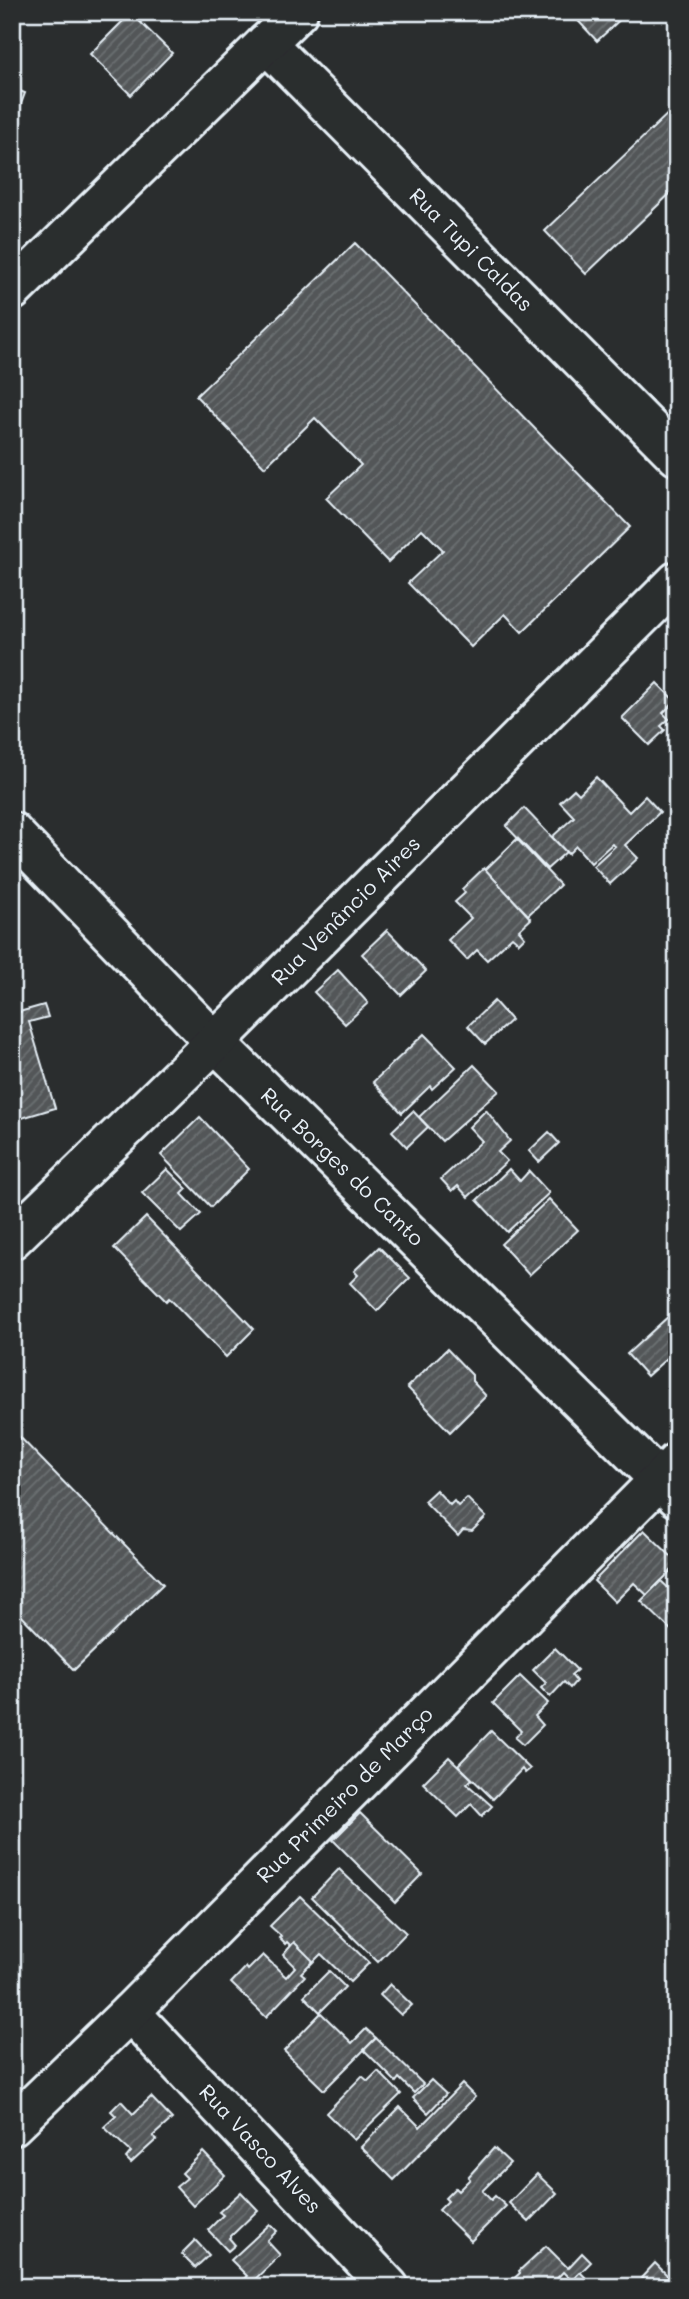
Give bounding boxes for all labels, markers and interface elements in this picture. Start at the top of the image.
street label: Rua Tupi Caldas [405,181,540,316]
street label: Rua Venâncio Aires [265,830,425,990]
street label: Rua Borges do Canto [256,1081,430,1251]
street label: Rua Primeiro de Março [250,1700,438,1888]
street label: Rua Vasco Alves [194,2078,328,2218]

